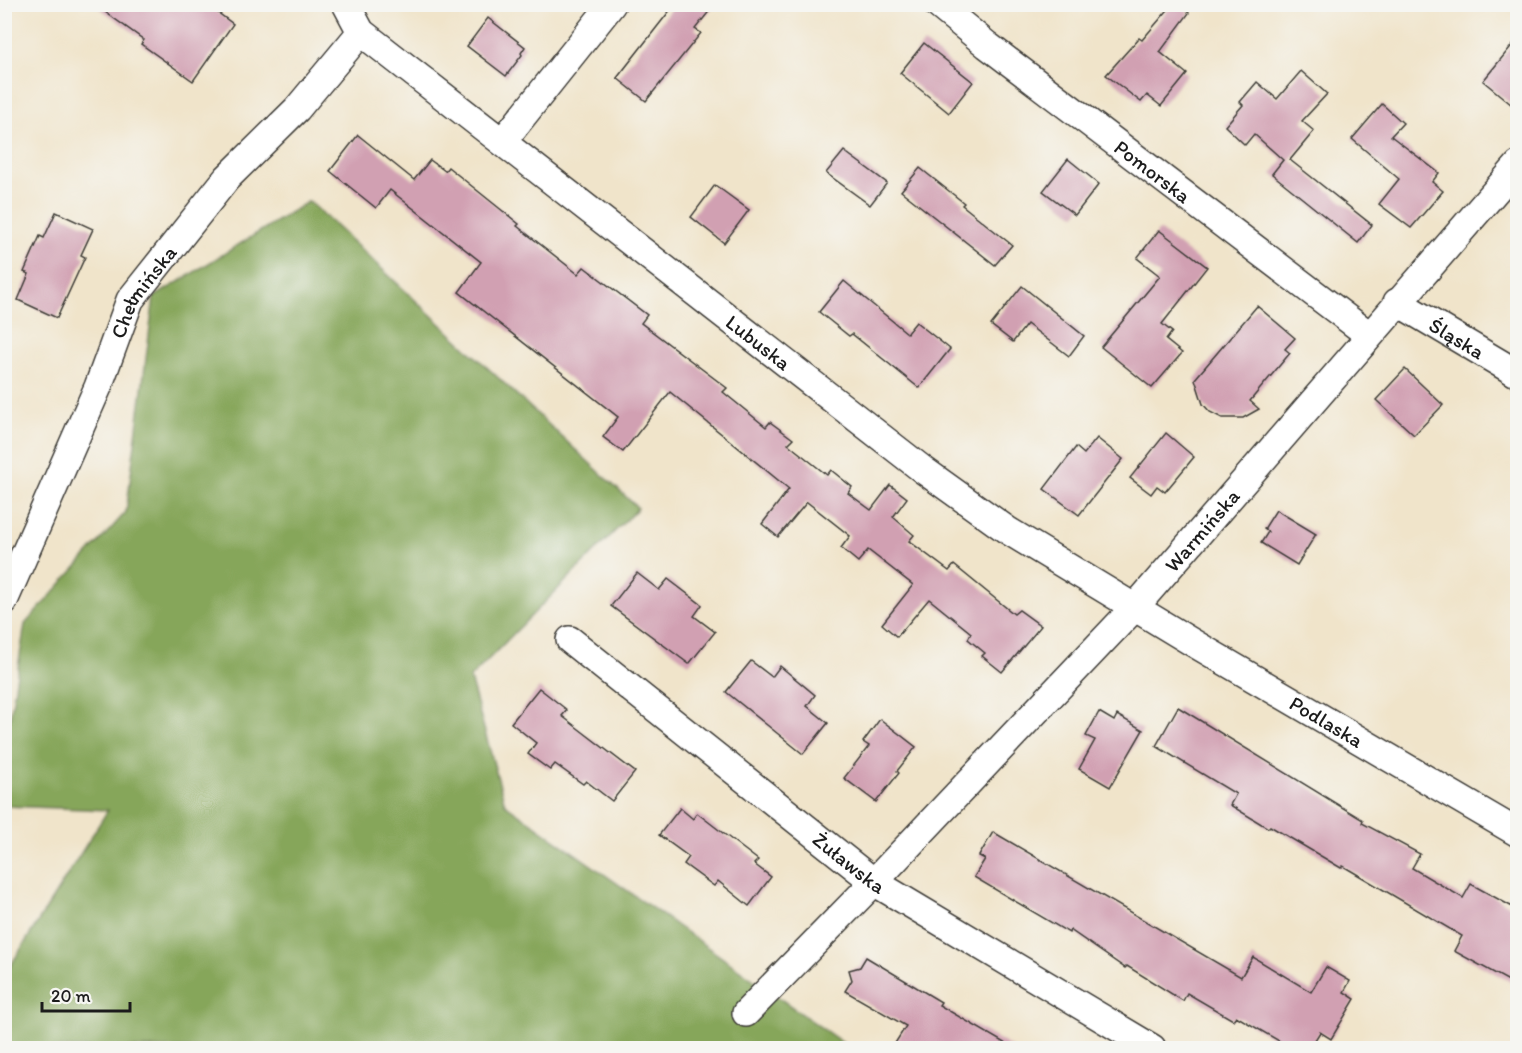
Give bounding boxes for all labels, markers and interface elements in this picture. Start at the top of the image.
street label: Pomorska [1110,134,1196,208]
street label: Chełmińska [105,240,181,341]
street label: Lubuska [721,309,796,375]
street label: Śląska [1425,312,1489,364]
street label: Warmińska [1159,483,1244,577]
street label: Podlaska [1285,690,1368,752]
street label: Żuławska [808,826,890,898]
scale bar [42,975,130,1013]
text: 20 m [51,985,91,1007]

